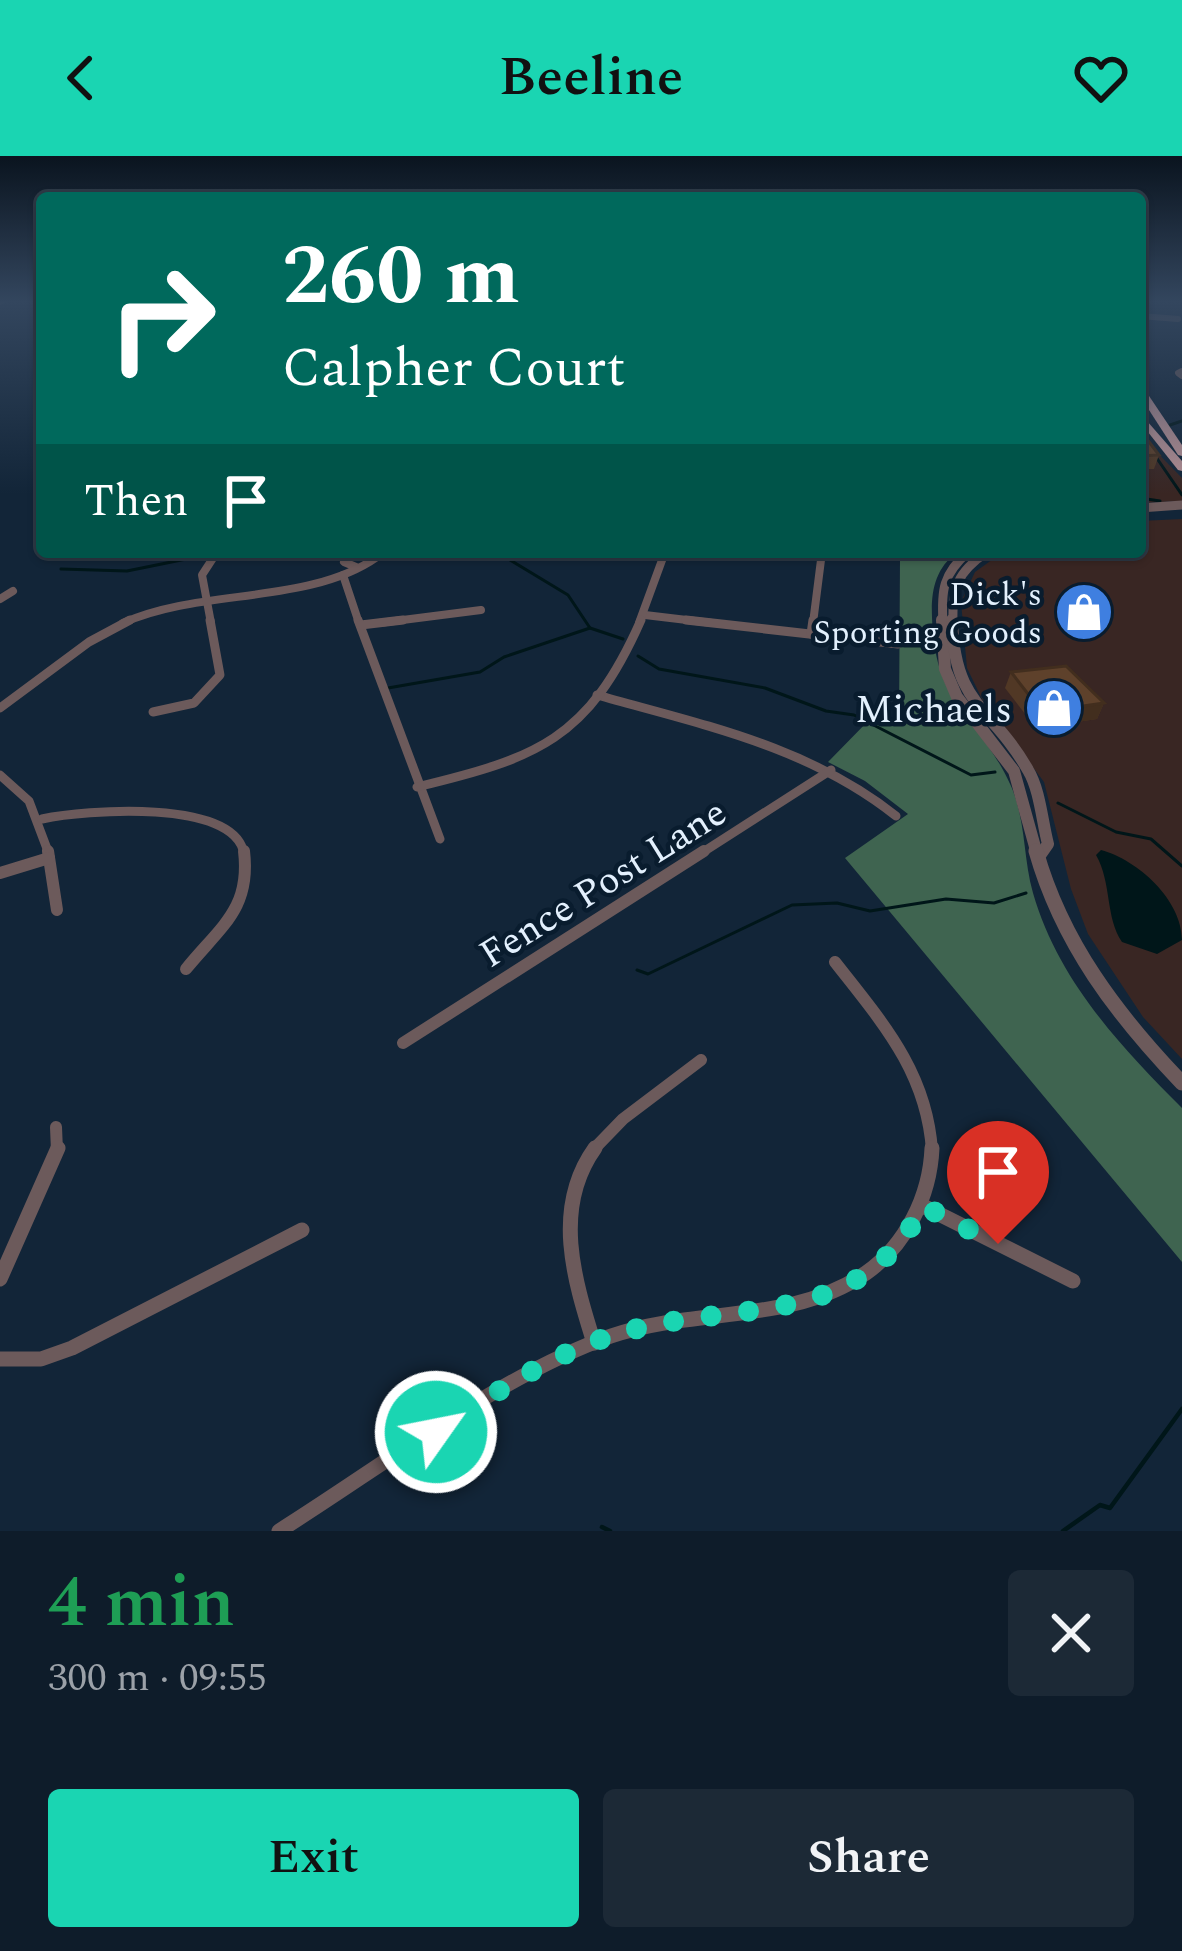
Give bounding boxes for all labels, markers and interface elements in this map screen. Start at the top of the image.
text: Beeline [499,37,683,119]
icon: back [48,45,114,111]
icon: heart [1068,45,1134,111]
text: 260 m [282,213,520,341]
icon: right [84,240,240,396]
text: Calpher Court [282,328,626,410]
text: Then [84,467,189,536]
icon: arrive [213,468,279,534]
place label: Dick's Sporting Goods [813,570,1042,658]
shop icon: Dick's Sporting Goods [1053,581,1115,643]
shop icon: Michaels [1023,677,1085,739]
place label: Michaels [855,681,1012,740]
street label: Fence Post Lane [468,784,739,984]
pin [947,1121,1049,1244]
icon: arrive [965,1139,1031,1205]
position arrow [373,1369,499,1495]
text: 4 min [48,1549,235,1658]
button: close [1008,1570,1134,1696]
text: 300 m · 09:55 [48,1649,267,1708]
button: Exit [48,1789,579,1927]
button: Share [603,1789,1134,1927]

